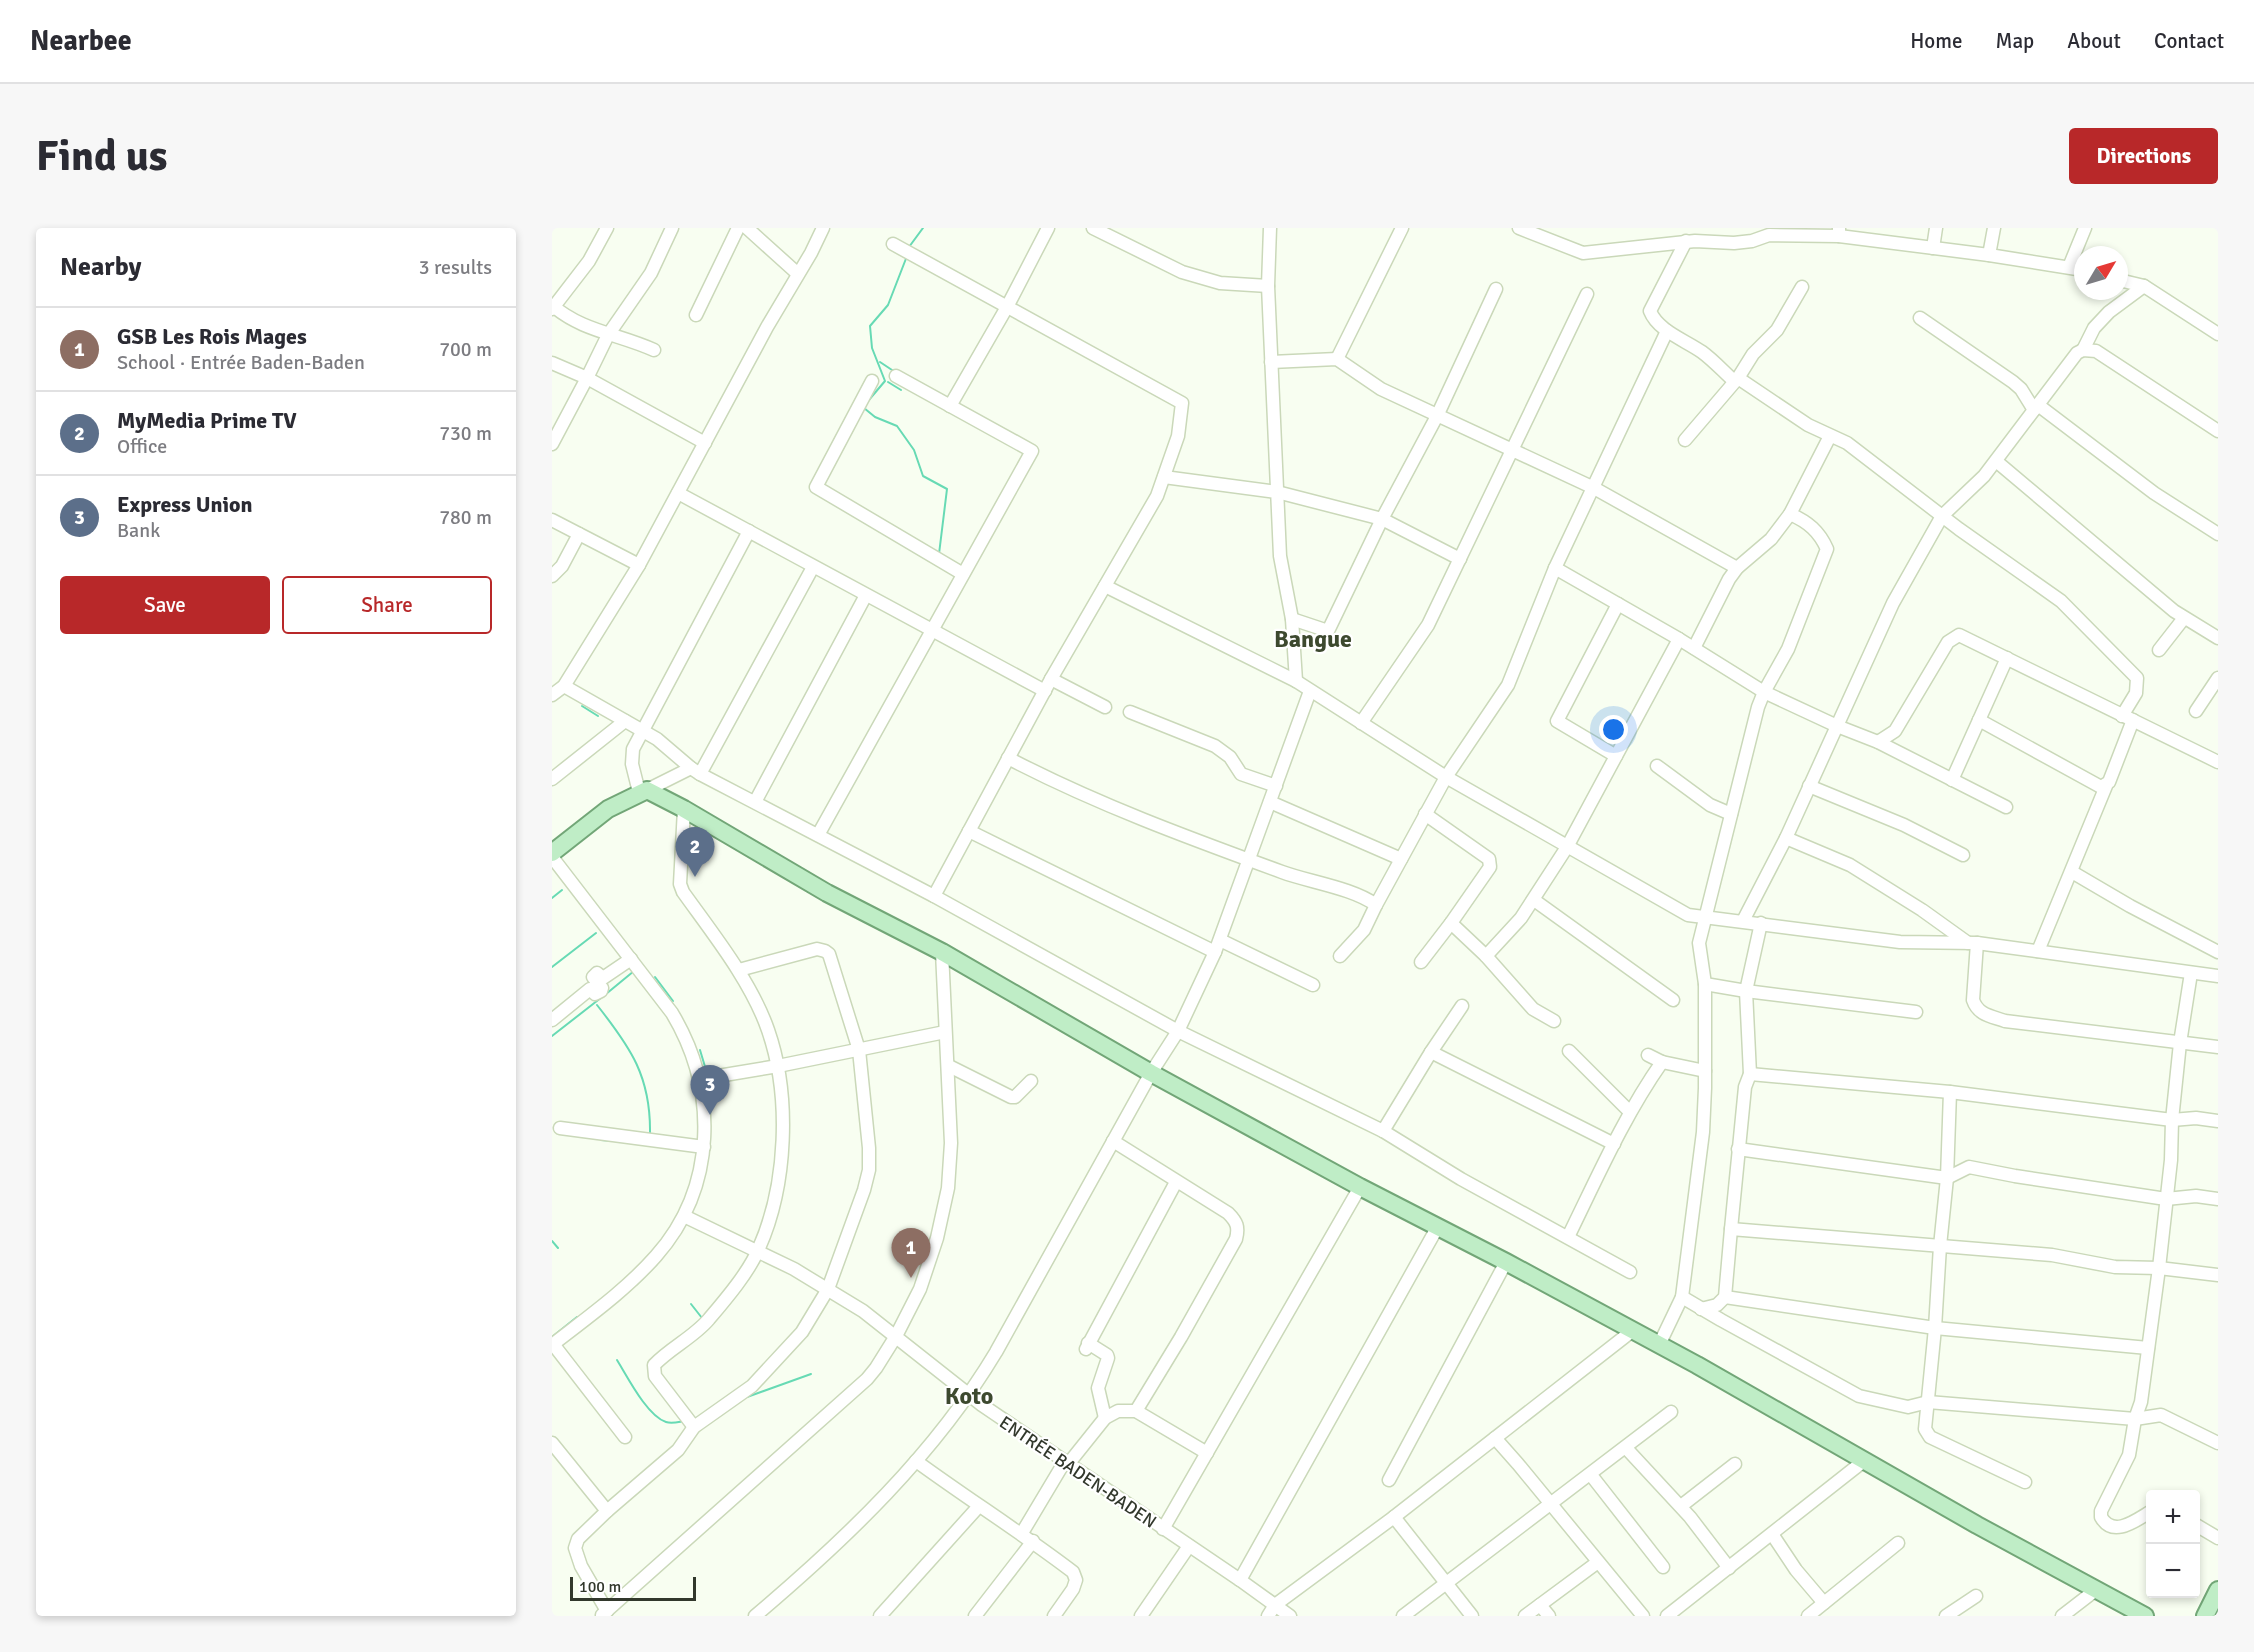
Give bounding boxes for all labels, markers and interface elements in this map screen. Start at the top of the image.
text: Nearbee [30,24,132,58]
text: Home [1910,28,1963,54]
text: Map [1996,28,2034,54]
text: About [2067,28,2121,54]
text: Contact [2154,28,2224,54]
button: Directions [2069,128,2218,184]
text: Find us [36,131,167,182]
north arrow [2074,246,2128,300]
text: Nearby [60,251,141,283]
text: 3 results [419,255,492,280]
text: GSB Les Rois Mages [117,323,307,350]
text: 1 [74,337,85,362]
text: 700 m [439,337,492,362]
text: School · Entrée Baden-Baden [117,350,365,375]
text: MyMedia Prime TV [117,407,297,434]
text: 2 [74,421,85,446]
text: 730 m [439,421,492,446]
text: Office [117,434,167,459]
text: Express Union [117,491,253,518]
text: 3 [74,505,85,530]
text: 780 m [439,505,492,530]
text: Bank [117,518,160,543]
button: Save [60,576,270,634]
button: Share [282,576,492,634]
district label: Bangue [1274,624,1352,654]
your location [1599,715,1628,744]
pin: 2 [676,828,714,877]
pin: 3 [690,1066,730,1115]
pin: 1 [892,1228,930,1278]
district label: Koto [945,1381,993,1411]
street label: ENTRÉE BADEN-BADEN [995,1411,1161,1533]
map controls [2146,1490,2200,1598]
button: + [2146,1490,2200,1544]
button: − [2146,1544,2200,1598]
scale bar [570,1574,696,1602]
text: 100 m [579,1577,621,1597]

